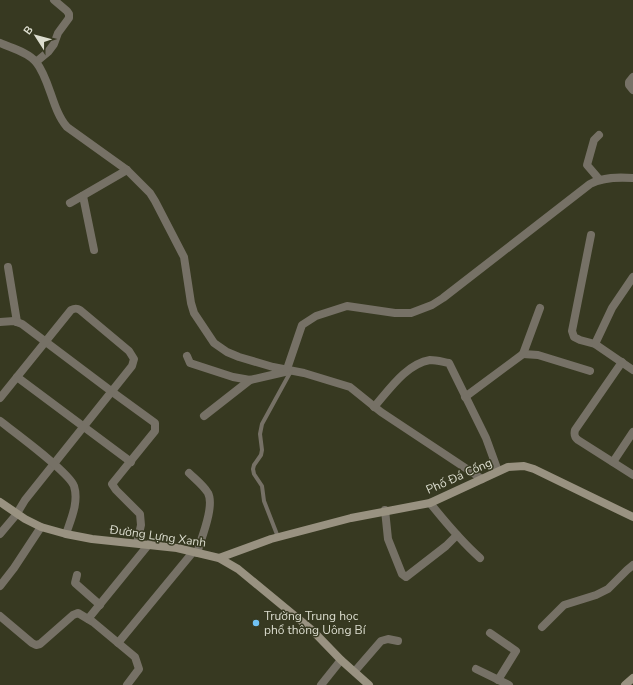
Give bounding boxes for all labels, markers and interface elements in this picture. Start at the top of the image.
north arrow [16,16,56,56]
text: B [20,23,37,38]
street label: Phố Đá Cổng [423,454,495,498]
street label: Đường Lựng Xanh [108,521,207,551]
place label: Trường Trung học phổ thông Uông Bí [264,608,367,638]
marker: Trường Trung học phổ thông Uông Bí [251,618,261,628]

